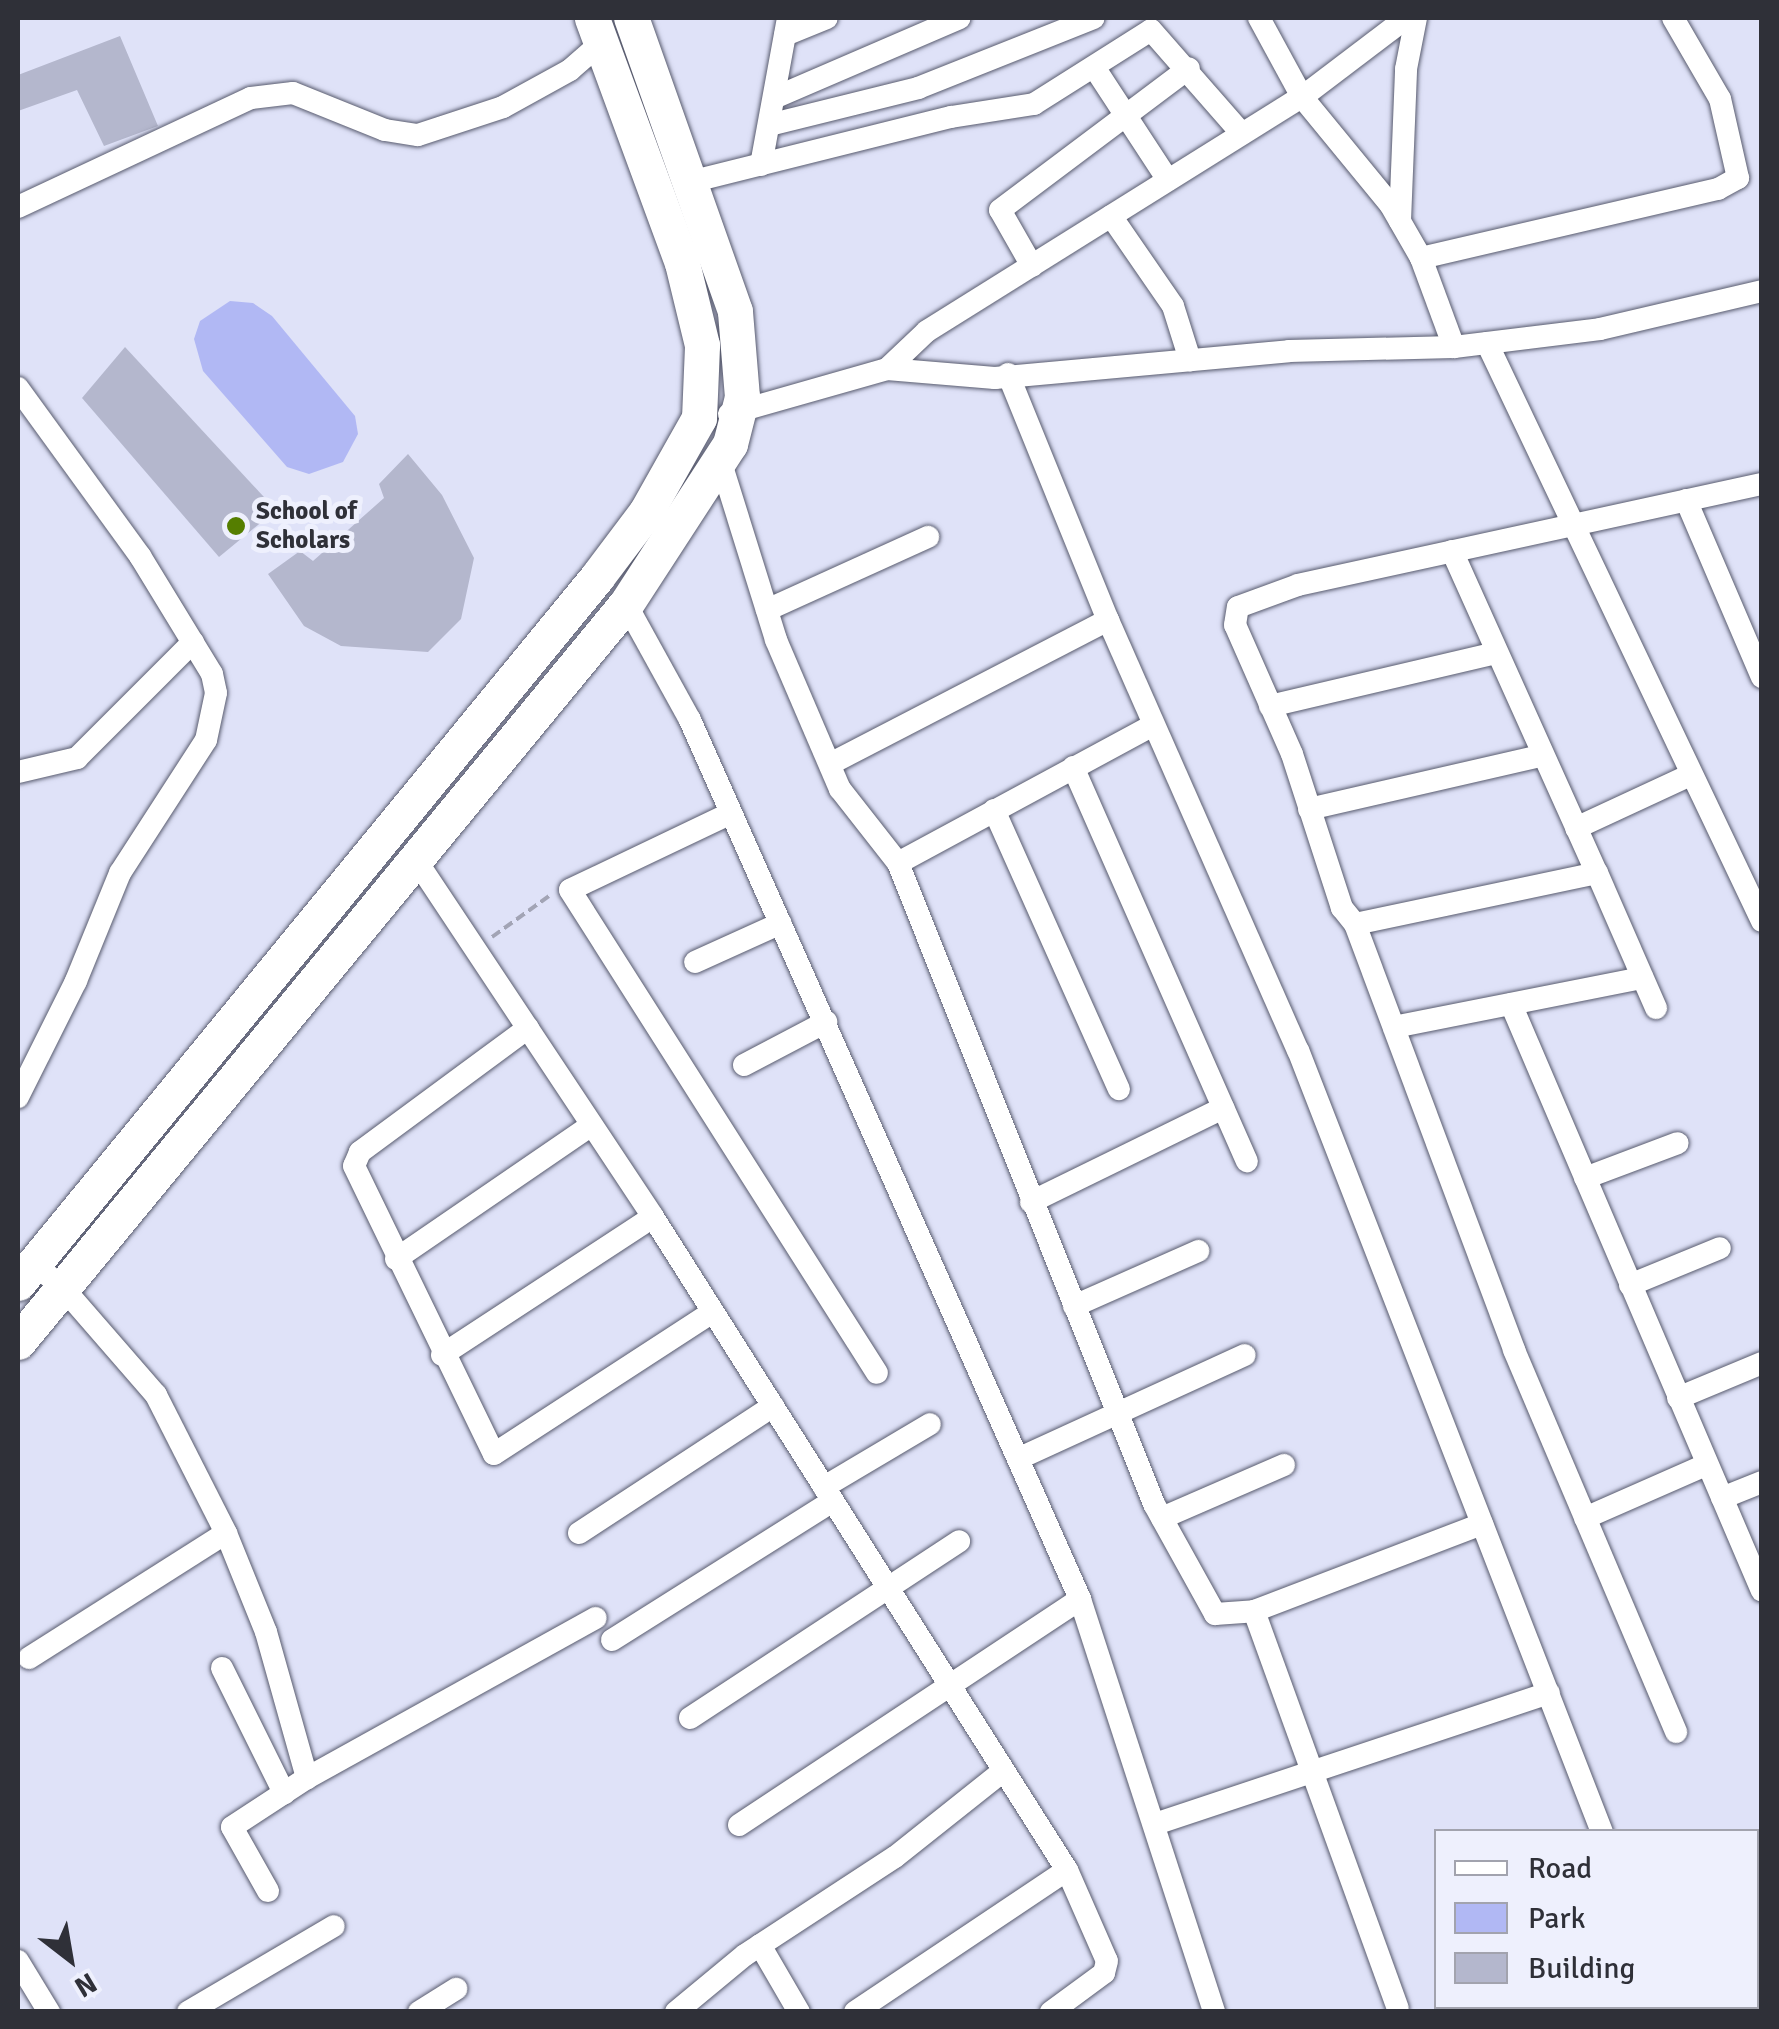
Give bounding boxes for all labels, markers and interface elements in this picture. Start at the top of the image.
place label: School of Scholars [256,497,357,556]
marker: School of Scholars [225,515,247,537]
legend [1434,1829,1759,2009]
text: Road [1528,1850,1592,1887]
text: Park [1528,1900,1586,1937]
north arrow [20,1909,120,2009]
text: Building [1528,1950,1635,1987]
text: N [68,1965,103,2004]

